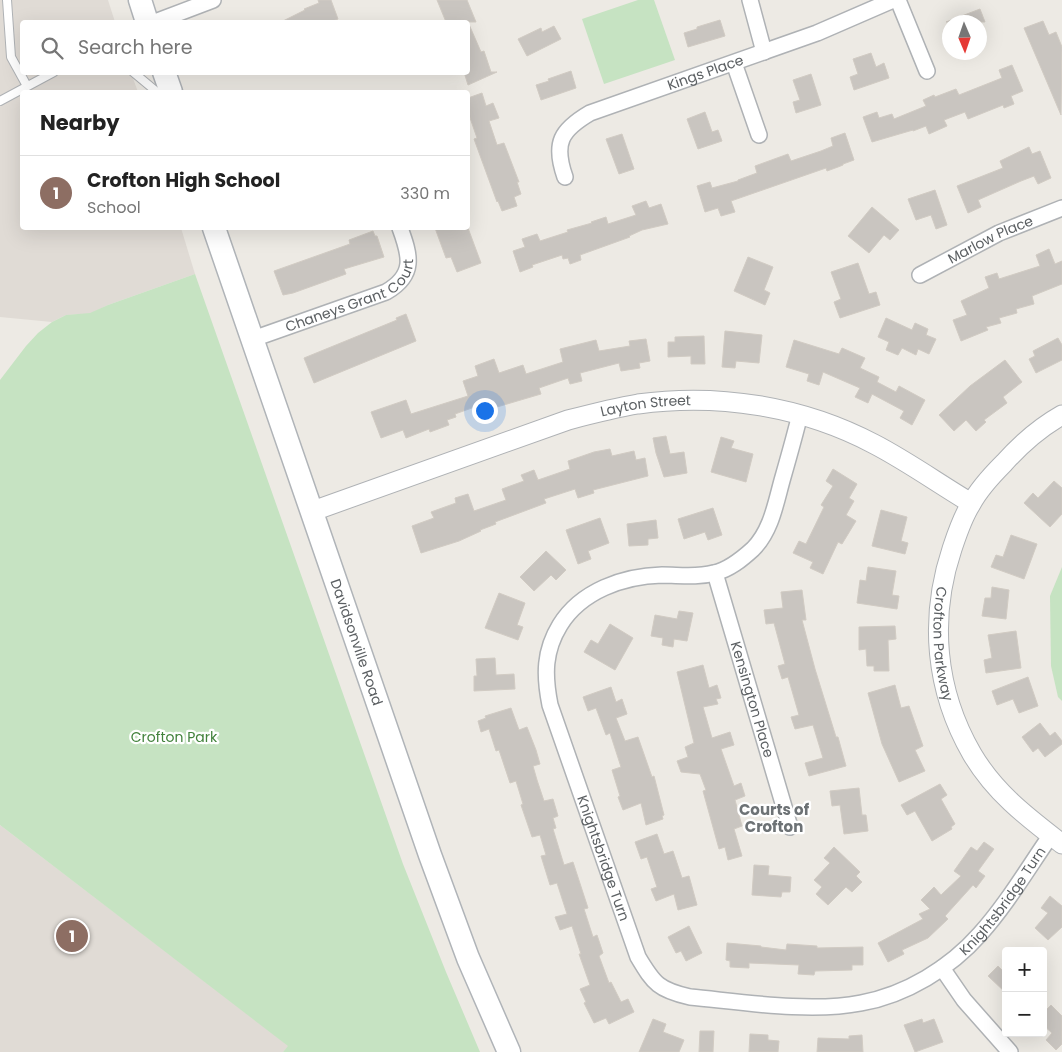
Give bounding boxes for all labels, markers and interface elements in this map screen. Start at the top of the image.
north arrow [942,15,987,60]
search box [20,20,470,75]
icon: search [38,34,66,62]
text: Search here [78,34,192,61]
street label: Kings Place [664,50,746,95]
text: Nearby [40,108,120,137]
text: Crofton High School [87,167,280,194]
text: 1 [53,182,59,205]
text: 330 m [400,182,450,205]
text: School [87,196,141,219]
street label: Marlow Place [944,210,1036,268]
street label: Chaneys Grant Court [282,259,418,337]
street label: Layton Street [598,390,691,421]
your location [472,398,498,424]
street label: Davidsonville Road [326,576,388,708]
street label: Crofton Parkway [928,585,958,704]
street label: Kensington Place [726,639,779,760]
park label: Crofton Park [131,727,218,747]
street label: Knightsbridge Turn [572,793,635,924]
district label: Courts of Crofton [739,799,810,837]
street label: Knightsbridge Turn [955,843,1050,960]
pin: 1 [56,917,88,955]
map controls [1002,947,1047,1037]
button: + [1002,947,1047,992]
button: − [1002,992,1047,1037]

